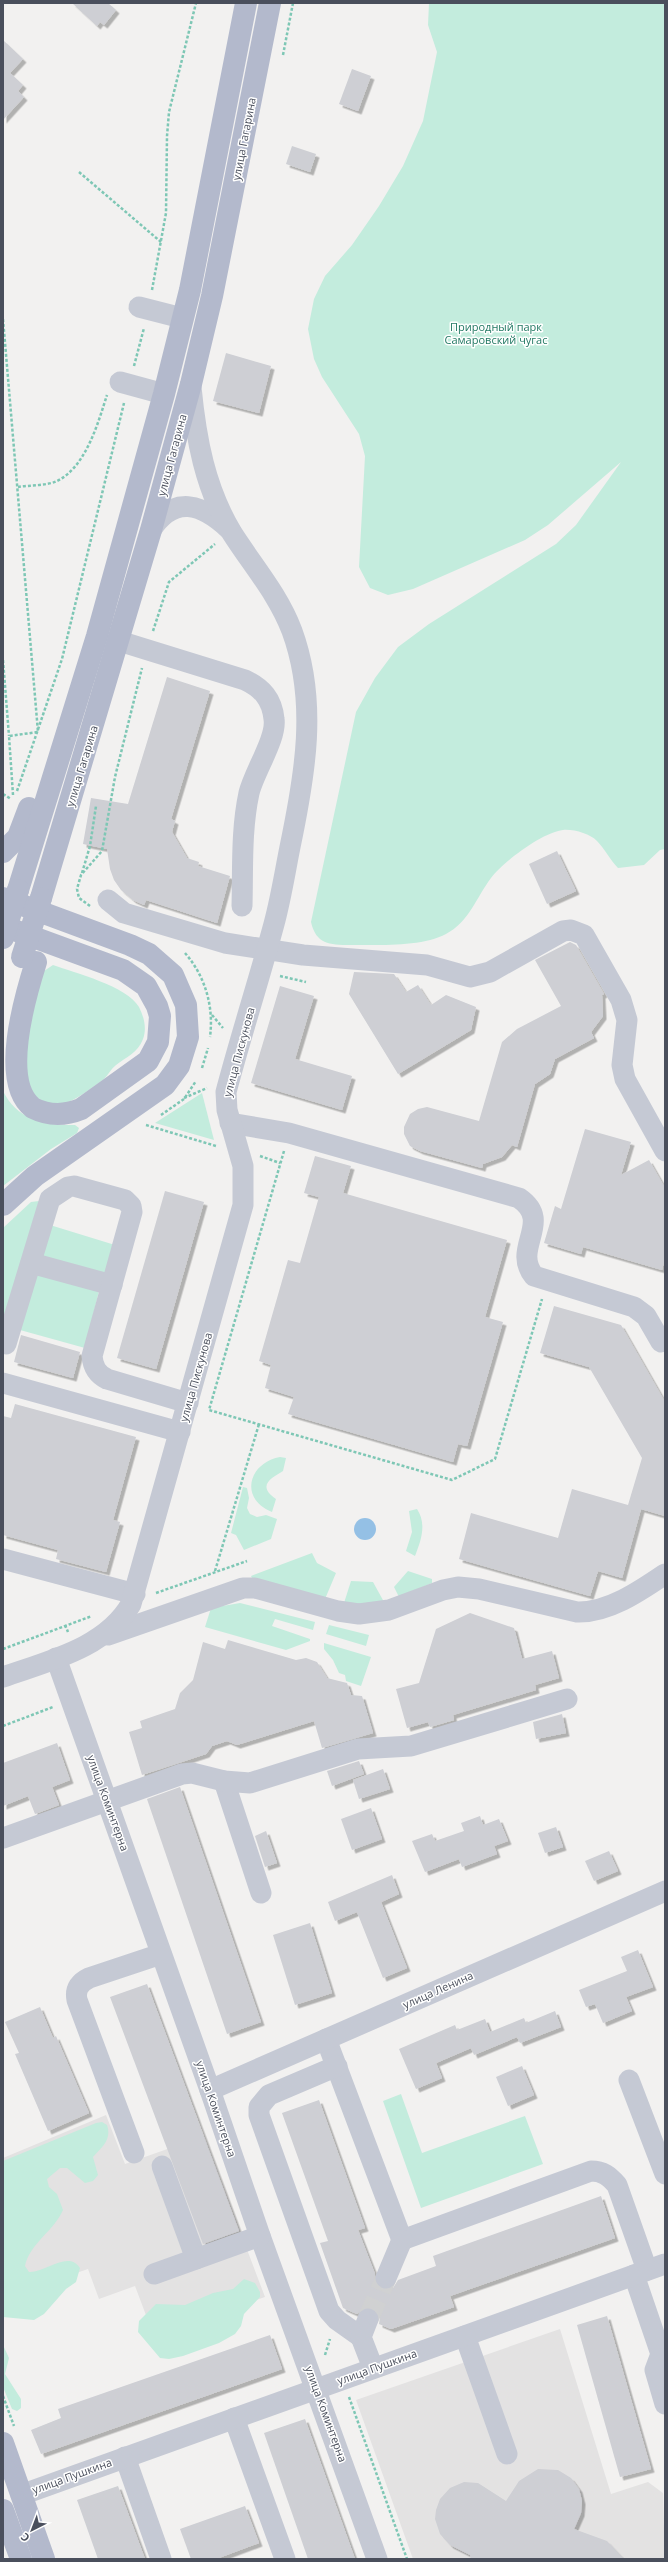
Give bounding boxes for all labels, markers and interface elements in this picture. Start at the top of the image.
street label: улица Гагарина [228,96,259,182]
park label: Природный парк Самаровский чугас [445,319,548,347]
street label: улица Гагарина [153,412,190,497]
street label: улица Гагарина [62,723,101,808]
street label: улица Пискунова [219,1005,258,1098]
street label: улица Пискунова [176,1331,215,1423]
street label: улица Коминтерна [84,1753,133,1853]
street label: улица Ленина [400,1967,475,2012]
street label: улица Коминтерна [193,2059,240,2159]
street label: улица Пушкина [335,2345,419,2388]
street label: улица Коминтерна [302,2364,351,2464]
street label: улица Пушкина [30,2454,114,2497]
north arrow [12,2510,52,2550]
text: С [17,2530,33,2546]

